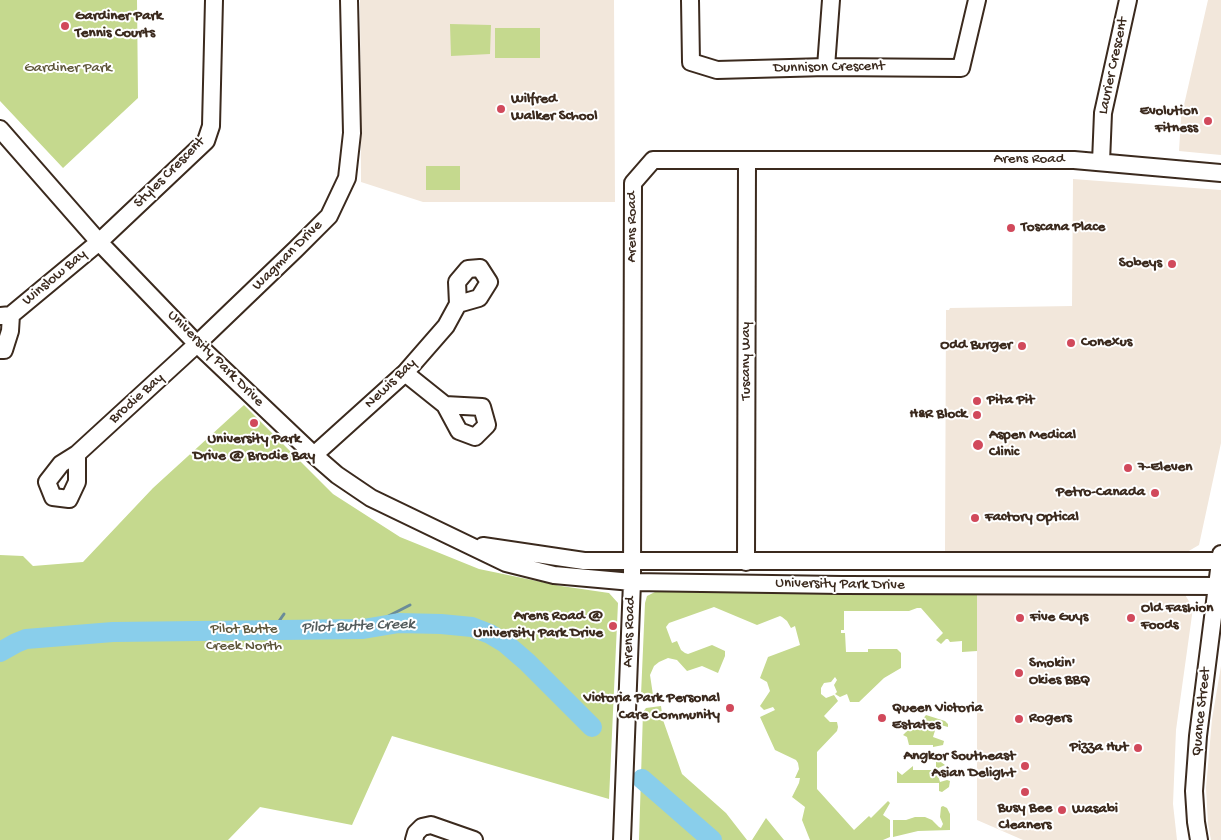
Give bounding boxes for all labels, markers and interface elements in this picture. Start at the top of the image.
place label: Gardiner Park Tennis Courts [75,8,162,43]
street label: Laurier Crescent [1095,16,1133,116]
marker: Gardiner Park Tennis Courts [59,20,71,32]
street label: Dunnison Crescent [773,58,885,78]
park label: Gardiner Park [24,60,112,78]
place label: Wilfred Walker School [511,91,598,126]
marker: Wilfred Walker School [495,103,507,115]
place label: Evolution Fitness [1140,103,1198,138]
marker: Evolution Fitness [1202,115,1214,127]
street label: Styles Crescent [131,134,209,212]
street label: Arens Road [994,151,1064,169]
street label: Arens Road [624,192,642,262]
street label: Wagman Drive [249,217,327,295]
place label: Toscana Place [1021,219,1105,237]
marker: Toscana Place [1005,222,1017,234]
street label: Winslow Bay [19,246,91,310]
place label: Sobeys [1119,255,1162,273]
marker: Sobeys [1166,258,1178,270]
street label: University Park Drive [163,307,267,411]
street label: Tuscany Way [738,322,756,400]
place label: Conexus [1081,334,1132,352]
place label: Odd Burger [940,337,1012,355]
marker: Conexus [1065,337,1077,349]
marker: Odd Burger [1016,340,1028,352]
street label: Newis Bay [361,355,421,413]
street label: Brodie Bay [106,370,168,428]
place label: Pita Pit [987,392,1034,410]
marker: Pita Pit [971,395,983,407]
place label: H&R Block [910,406,967,424]
marker: H&R Block [971,409,983,421]
marker: University Park Drive @ Brodie Bay [248,417,260,429]
place label: Aspen Medical Clinic [989,427,1076,462]
place label: University Park Drive @ Brodie Bay [193,431,315,466]
marker: Aspen Medical Clinic [971,438,985,452]
place label: 7-Eleven [1138,459,1192,477]
marker: 7-Eleven [1122,462,1134,474]
place label: Petro-Canada [1056,484,1145,502]
marker: Petro-Canada [1149,487,1161,499]
place label: Factory Optical [985,509,1079,527]
marker: Factory Optical [969,512,981,524]
street label: University Park Drive [775,575,905,595]
street label: Arens Road [620,596,640,668]
place label: Old Fashion Foods [1141,600,1213,635]
place label: Arens Road @ University Park Drive [474,608,603,643]
place label: Five Guys [1030,609,1088,627]
marker: Five Guys [1014,612,1026,624]
marker: Old Fashion Foods [1125,612,1137,624]
water label: Pilot Butte Creek [301,615,415,639]
marker: Arens Road @ University Park Drive [607,620,619,632]
park label: Pilot Butte Creek North [206,621,282,656]
place label: Smokin' Okies BBQ [1029,655,1090,690]
marker: Smokin' Okies BBQ [1013,667,1025,679]
street label: Quance Street [1188,667,1216,757]
place label: Victoria Park Personal Care Community [583,690,720,725]
place label: Queen Victoria Estates [892,700,983,735]
marker: Victoria Park Personal Care Community [724,702,736,714]
place label: Rogers [1029,710,1072,728]
marker: Queen Victoria Estates [876,712,888,724]
marker: Rogers [1013,713,1025,725]
place label: Pizza Hut [1070,739,1128,757]
marker: Pizza Hut [1132,742,1144,754]
place label: Angkor Southeast Asian Delight [903,748,1015,783]
marker: Angkor Southeast Asian Delight [1019,760,1031,772]
marker: Busy Bee Cleaners [1019,786,1031,798]
place label: Busy Bee Cleaners [998,800,1052,835]
place label: Wasabi [1072,801,1118,819]
marker: Wasabi [1056,804,1068,816]

